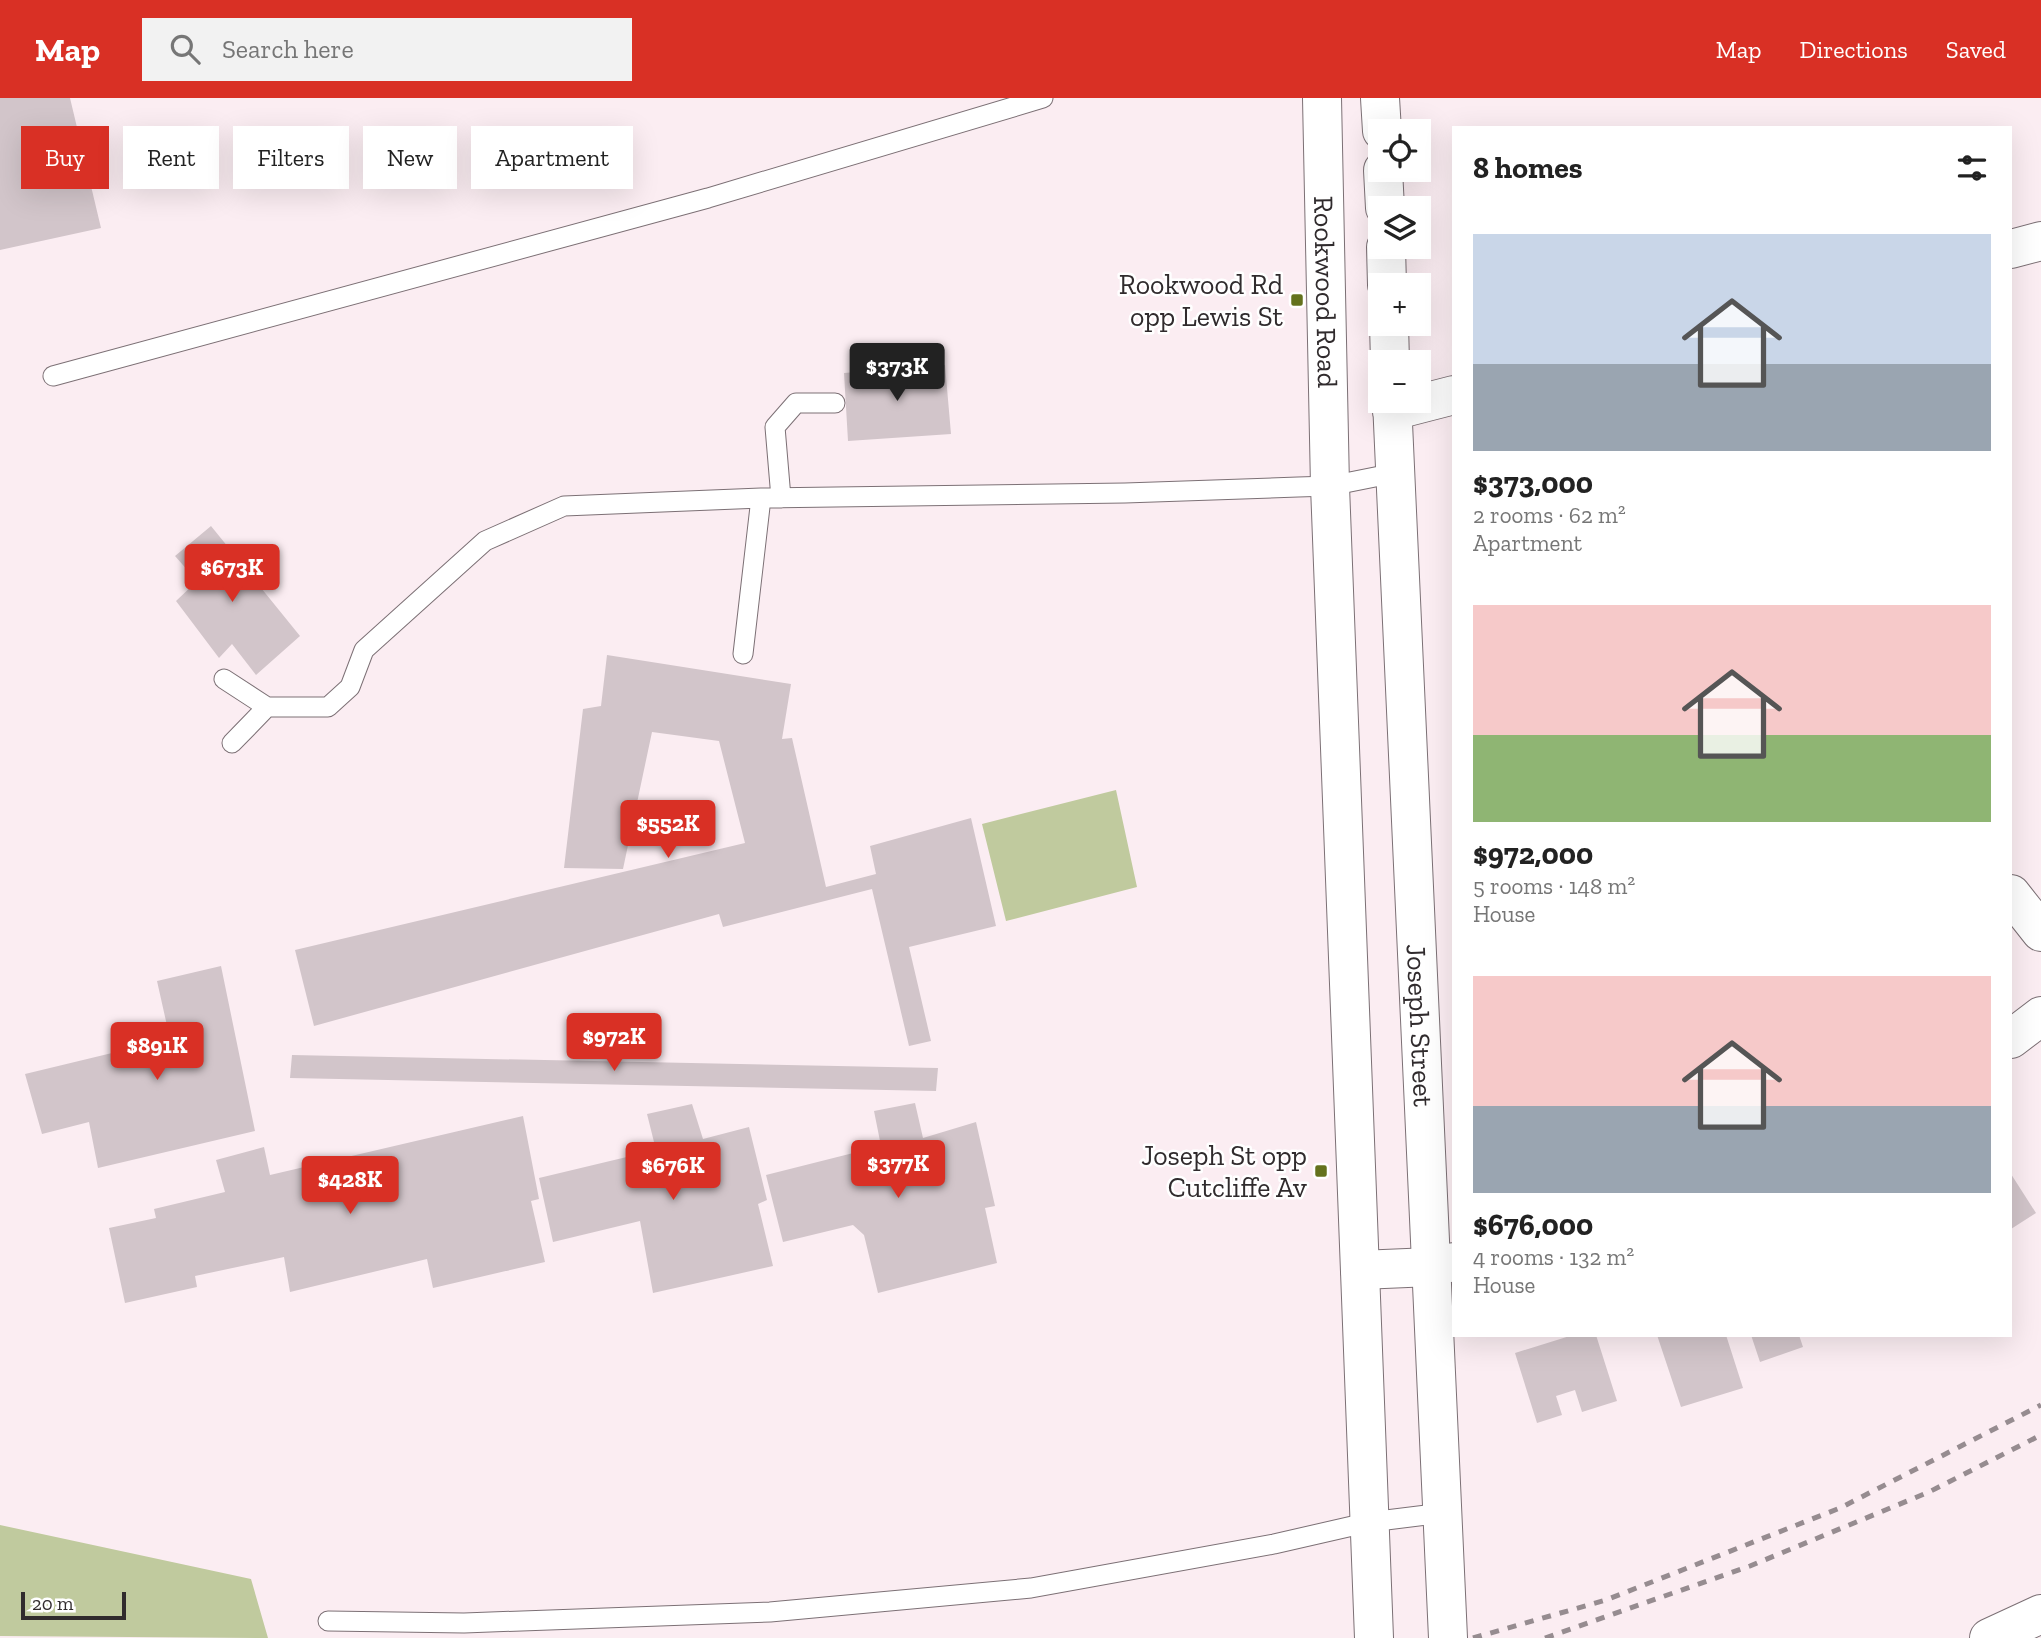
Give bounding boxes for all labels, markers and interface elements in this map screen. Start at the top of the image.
search box [142,18,632,81]
text: Map [35,30,100,69]
icon: search [166,30,204,68]
text: Search here [222,33,354,65]
text: Map [1716,35,1762,64]
text: Directions [1800,35,1908,64]
text: Saved [1946,35,2006,64]
map controls [1368,119,1431,413]
button: locate [1368,119,1431,182]
chip: Buy [21,126,109,189]
chip: Rent [123,126,219,189]
chip: Filters [233,126,349,189]
chip: New [363,126,457,189]
chip: Apartment [471,126,633,189]
icon: filters [1953,149,1991,187]
text: 8 homes [1473,150,1582,186]
street label: Rookwood Road [1308,196,1344,388]
button: layers [1368,196,1431,259]
place label: Rookwood Rd opp Lewis St [1119,268,1284,333]
button: + [1368,273,1431,336]
icon: home [1669,280,1795,406]
marker: Rookwood Rd opp Lewis St [1289,292,1305,308]
pin: $373K [848,344,946,403]
button: − [1368,350,1431,413]
text: $373K [866,352,928,380]
text: $373,000 [1473,465,1593,501]
text: 2 rooms · 62 m² [1473,501,1626,529]
text: Apartment [1473,529,1582,557]
pin: $673K [183,545,281,604]
text: $673K [201,553,263,581]
icon: home [1669,651,1795,777]
pin: $552K [619,800,717,860]
text: $552K [636,809,700,837]
text: $972,000 [1473,836,1593,872]
text: 5 rooms · 148 m² [1473,872,1635,900]
text: House [1473,900,1535,928]
street label: Joseph Street [1400,943,1440,1108]
pin: $972K [565,1014,663,1073]
text: $972K [583,1022,645,1050]
icon: home [1669,1022,1795,1148]
pin: $891K [108,1023,206,1082]
text: $891K [127,1031,187,1059]
place label: Joseph St opp Cutcliffe Av [1141,1139,1307,1204]
pin: $377K [849,1140,947,1200]
pin: $676K [624,1142,722,1202]
text: $377K [867,1149,929,1177]
text: $676K [642,1151,704,1179]
pin: $428K [301,1156,399,1216]
marker: Joseph St opp Cutcliffe Av [1313,1163,1329,1179]
text: $428K [318,1165,382,1193]
text: $676,000 [1473,1207,1593,1243]
text: 4 rooms · 132 m² [1473,1243,1634,1271]
text: House [1473,1271,1535,1299]
scale bar [21,1589,126,1621]
text: 20 m [32,1592,73,1615]

